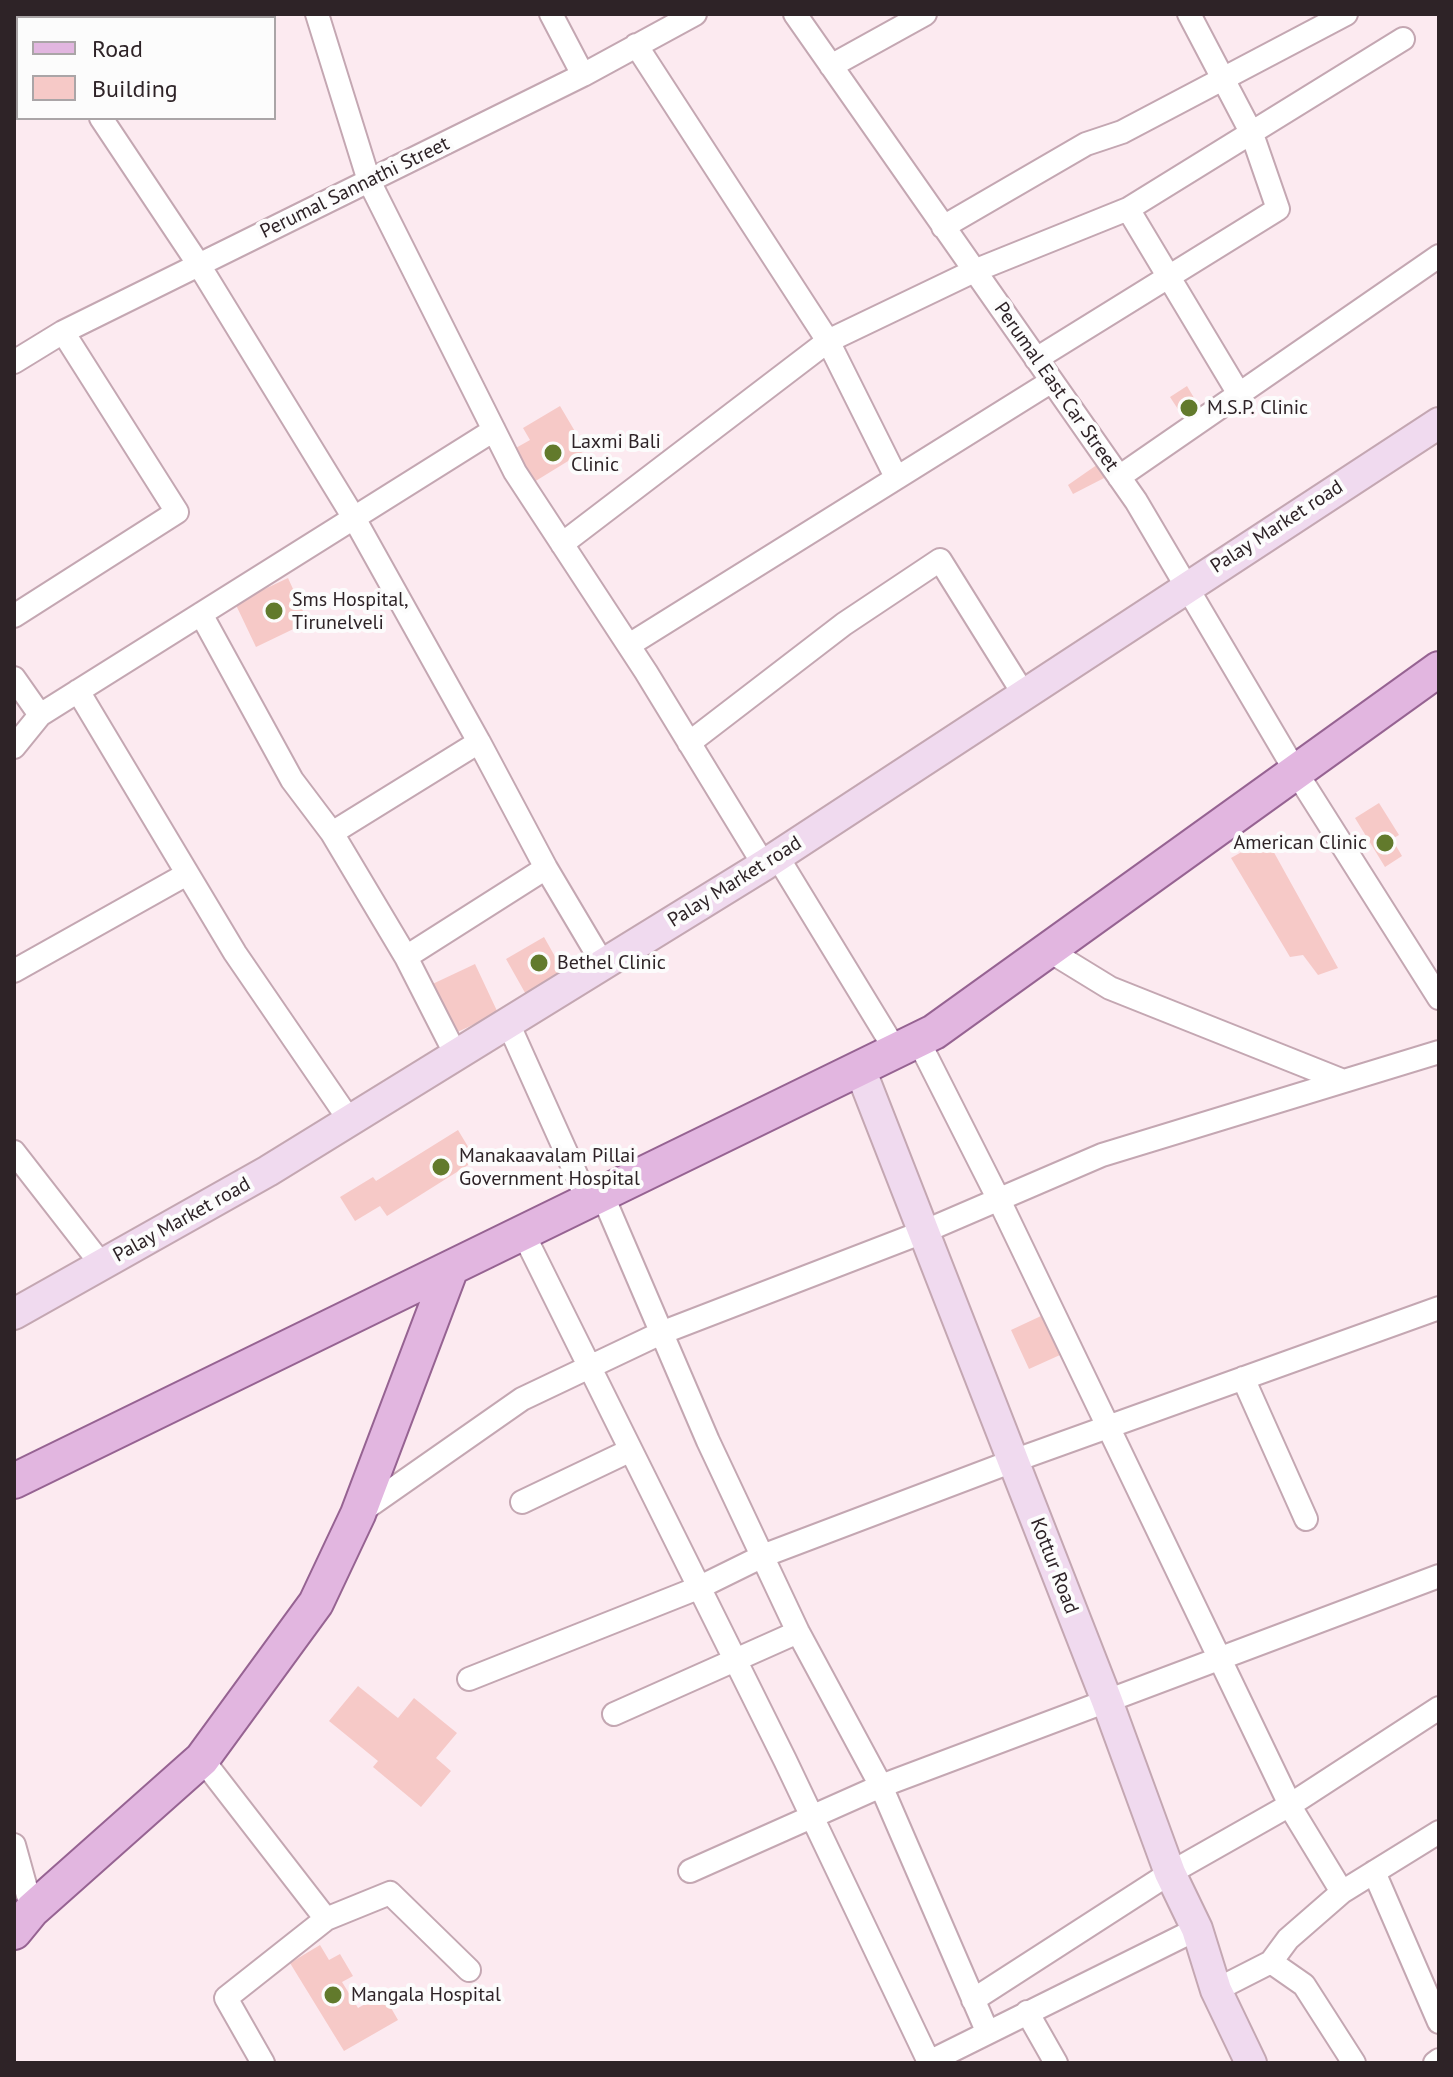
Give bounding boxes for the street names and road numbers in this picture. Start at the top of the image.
street label: Perumal Sannathi Street [257,132,453,244]
street label: Perumal East Car Street [989,298,1123,476]
street label: Palay Market road [1206,475,1348,579]
street label: Palay Market road [664,831,806,933]
street label: Palay Market road [109,1172,255,1268]
street label: Kottur Road [1025,1515,1083,1617]

